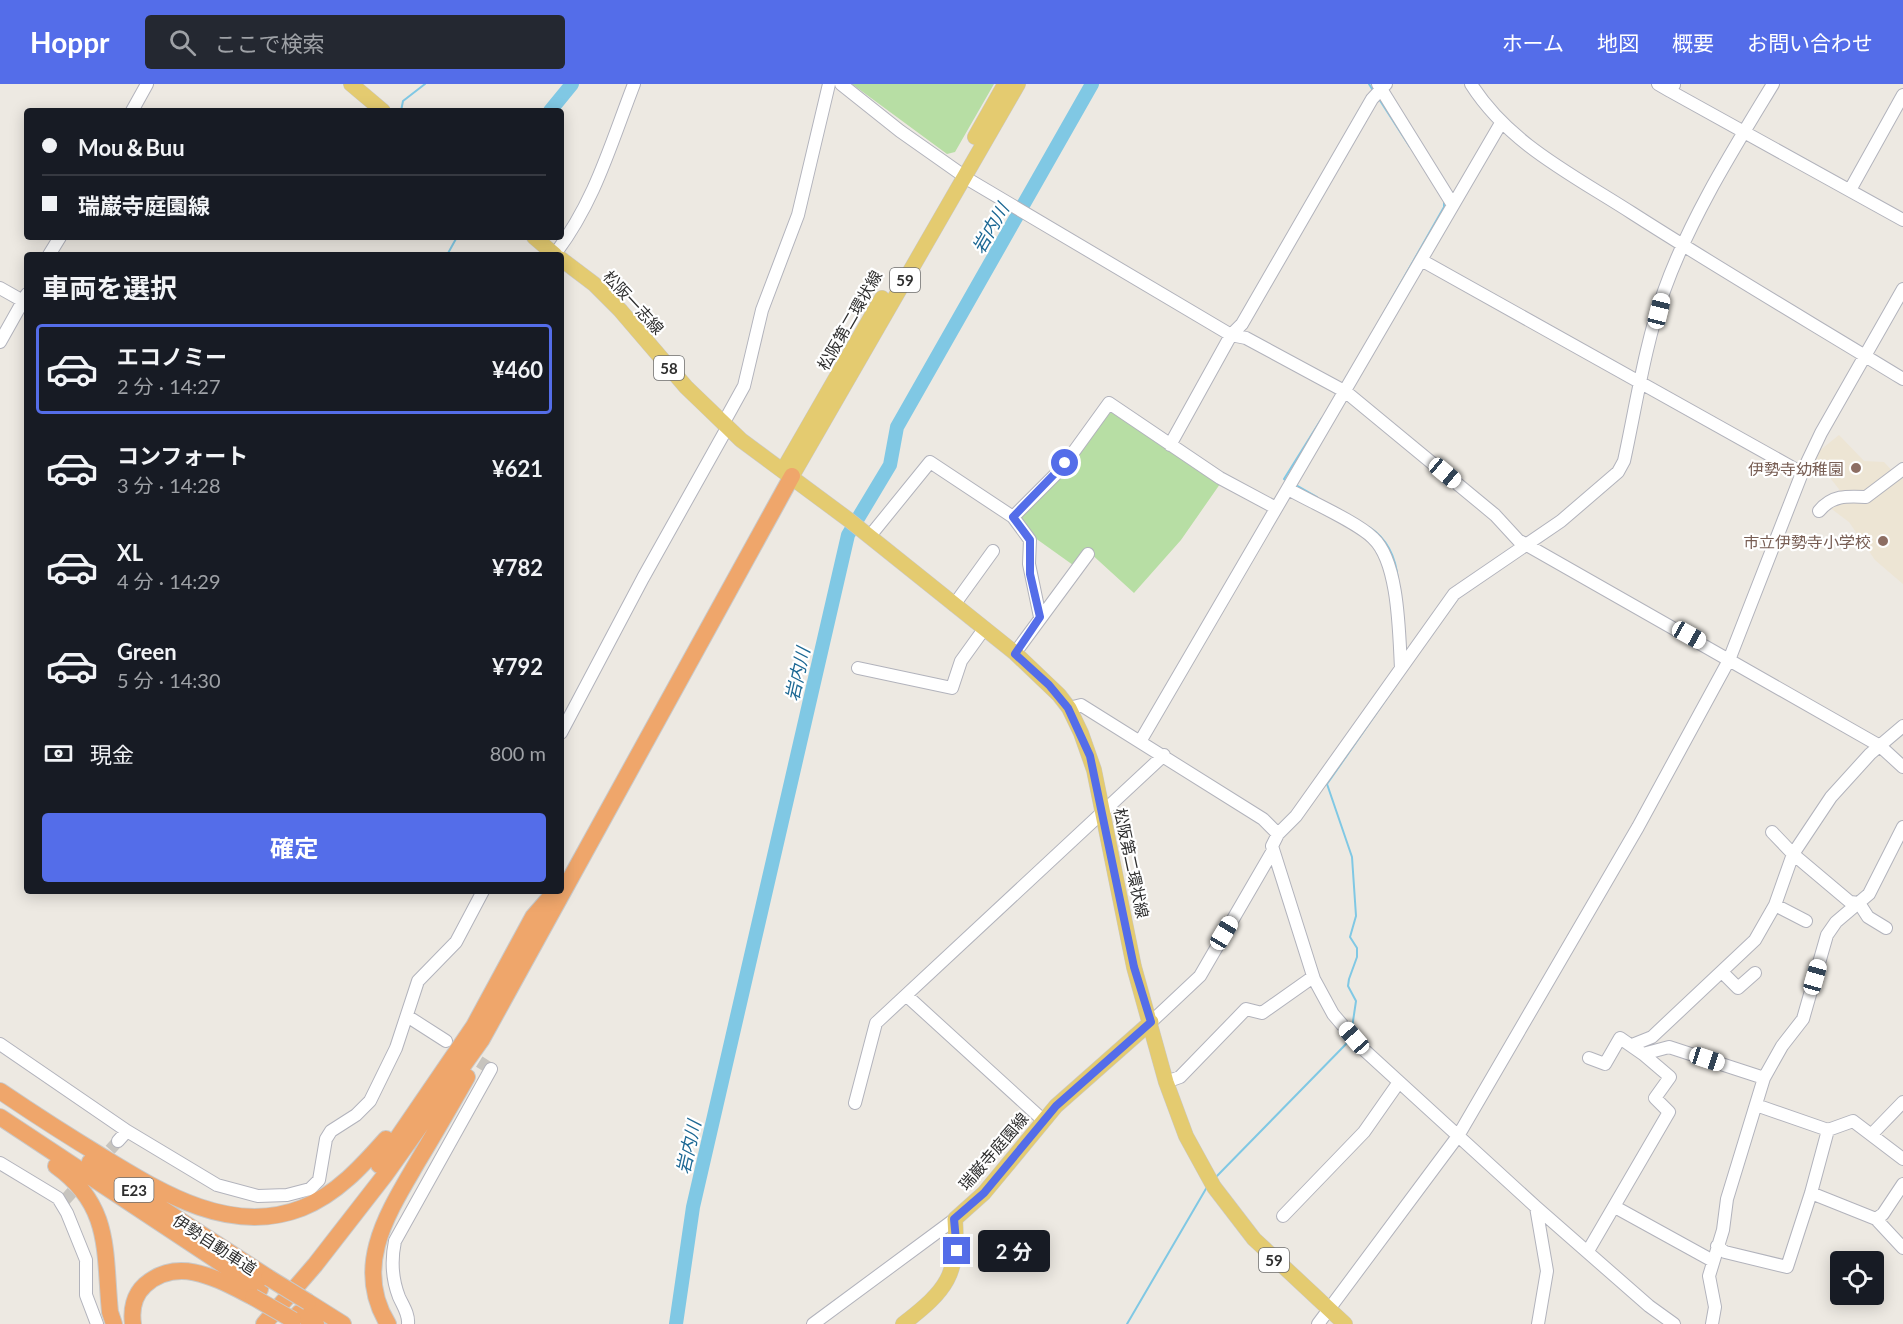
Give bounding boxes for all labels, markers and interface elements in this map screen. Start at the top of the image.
search box [145,15,565,69]
text: Hoppr [30,25,109,59]
icon: search [166,26,199,59]
text: ここで検索 [214,30,325,57]
text: ホーム [1502,30,1564,55]
text: 地図 [1597,30,1639,55]
text: 概要 [1672,30,1714,55]
text: お問い合わせ [1747,30,1873,55]
text: Mou＆Buu [78,134,185,161]
text: 瑞巌寺庭園線 [78,192,210,219]
water label: 岩内川 [967,197,1014,257]
street label: 松阪一志線 [600,266,668,338]
street label: 松阪第二環状線 [813,267,885,373]
road number: 59 [890,268,920,292]
text: 車両を選択 [42,271,177,304]
car [1646,291,1672,331]
icon: car [45,342,99,396]
text: エコノミー [117,343,227,370]
text: ¥460 [492,356,543,383]
road number: 58 [654,356,684,380]
text: 2 分 · 14:27 [117,374,221,398]
icon: car [45,441,99,495]
text: コンフォート [117,442,248,469]
route start [1051,449,1078,476]
text: ¥621 [492,455,543,482]
car [1425,455,1465,491]
place label: 伊勢寺幼稚園 [1748,459,1844,478]
marker: 伊勢寺幼稚園 [1849,461,1863,475]
text: 3 分 · 14:28 [117,473,221,497]
place label: 市立伊勢寺小学校 [1743,532,1871,551]
marker: 市立伊勢寺小学校 [1876,534,1890,548]
text: XL [117,539,143,566]
icon: car [45,540,99,594]
text: ¥782 [492,554,543,581]
text: 4 分 · 14:29 [117,569,221,593]
car [1669,618,1709,652]
text: Green [117,638,177,665]
icon: car [45,639,99,693]
water label: 岩内川 [780,643,814,703]
text: ¥792 [492,653,543,680]
text: 5 分 · 14:30 [117,668,221,692]
icon: cash [42,737,75,770]
text: 現金 [90,741,134,768]
text: 800 m [490,741,546,765]
street label: 松阪第二環状線 [1111,806,1153,920]
button: 確定 [42,813,546,882]
car [1207,913,1241,953]
car [1801,957,1829,997]
car [1335,1019,1373,1057]
car [1687,1045,1727,1073]
street label: 瑞巌寺庭園線 [954,1109,1032,1193]
water label: 岩内川 [671,1116,705,1176]
road number: E23 [114,1178,154,1202]
street label: 伊勢自動車道 [170,1210,260,1278]
callout: 2 分 [978,1230,1050,1272]
route end [943,1237,970,1264]
text: 2 分 [996,1239,1032,1263]
road number: 59 [1259,1248,1289,1272]
map controls [1830,1251,1884,1305]
button: locate [1830,1251,1884,1305]

